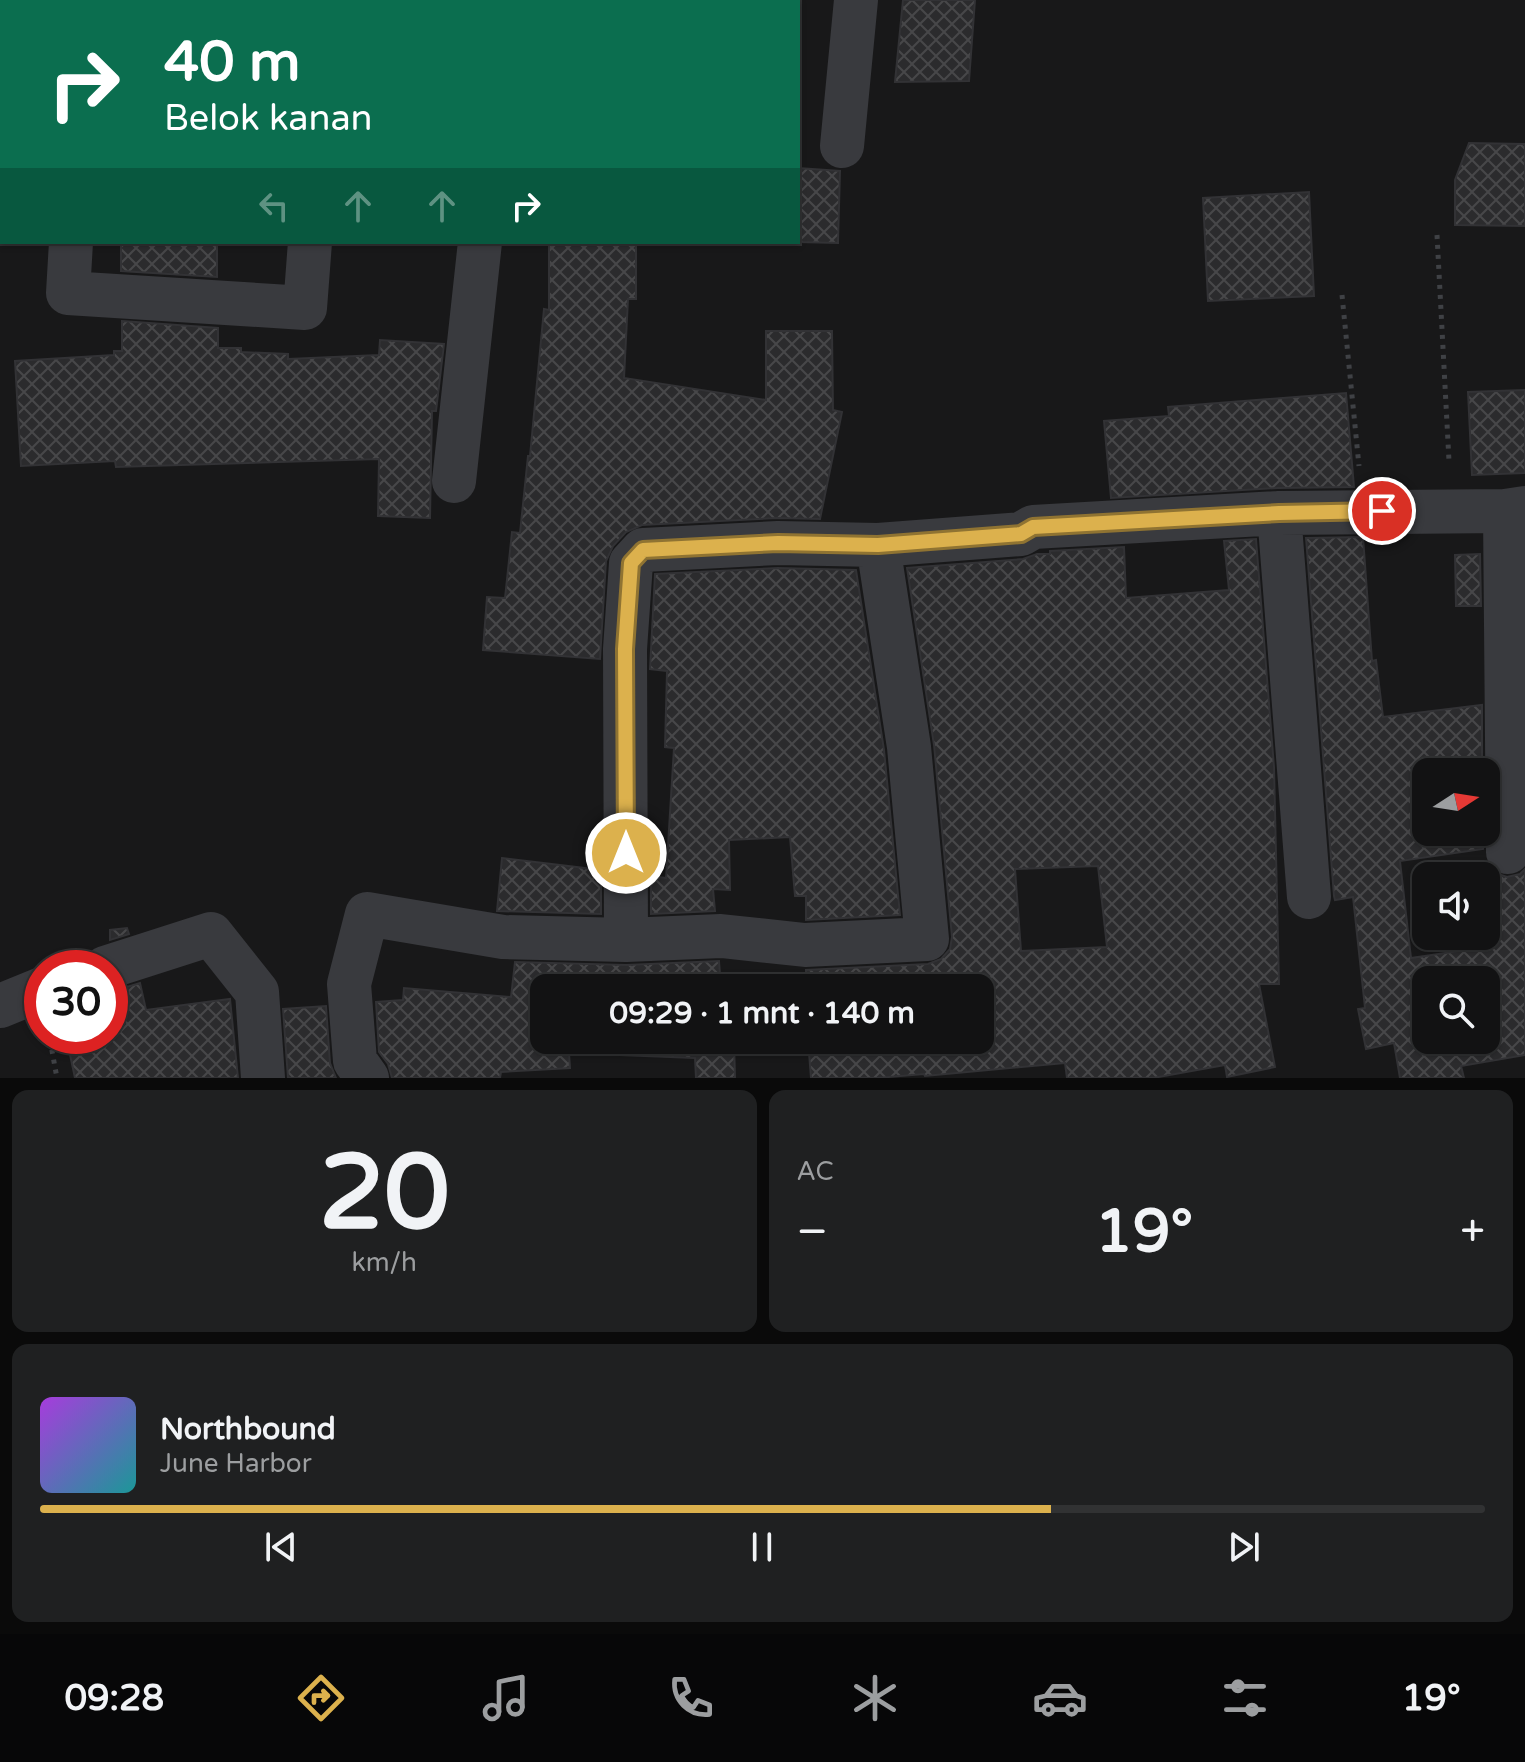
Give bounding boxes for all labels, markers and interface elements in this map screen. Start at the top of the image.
text: 40 m [164,29,300,96]
icon: right [32,32,136,136]
text: Belok kanan [164,97,373,140]
icon: left [252,184,296,228]
icon: ahead [336,184,380,228]
icon: ahead [420,184,464,228]
icon: right [504,184,548,228]
pin [1348,477,1416,545]
icon: arrive [1360,489,1404,533]
north arrow [1412,758,1500,846]
map controls [1412,758,1500,1054]
position arrow [584,811,668,895]
button: sound [1412,862,1500,950]
speed limit sign: 30 [24,950,128,1054]
button: search [1412,966,1500,1054]
text: 09:29 · 1 mnt · 140 m [609,995,915,1032]
text: 20 [319,1132,450,1257]
text: AC [797,1156,834,1187]
text: 19° [1095,1196,1193,1268]
text: − [797,1206,828,1259]
text: + [1460,1206,1485,1259]
text: km/h [352,1247,417,1278]
text: Northbound [160,1411,336,1448]
text: June Harbor [160,1448,312,1479]
icon: previous [259,1525,303,1569]
icon: pause [740,1525,784,1569]
icon: next [1222,1525,1266,1569]
icon: directions [293,1670,349,1726]
icon: music [478,1670,534,1726]
icon: phone [663,1670,719,1726]
icon: climate [847,1670,903,1726]
icon: car [1032,1670,1088,1726]
icon: filters [1217,1670,1273,1726]
text: 09:28 [64,1677,164,1720]
text: 19° [1402,1677,1461,1720]

